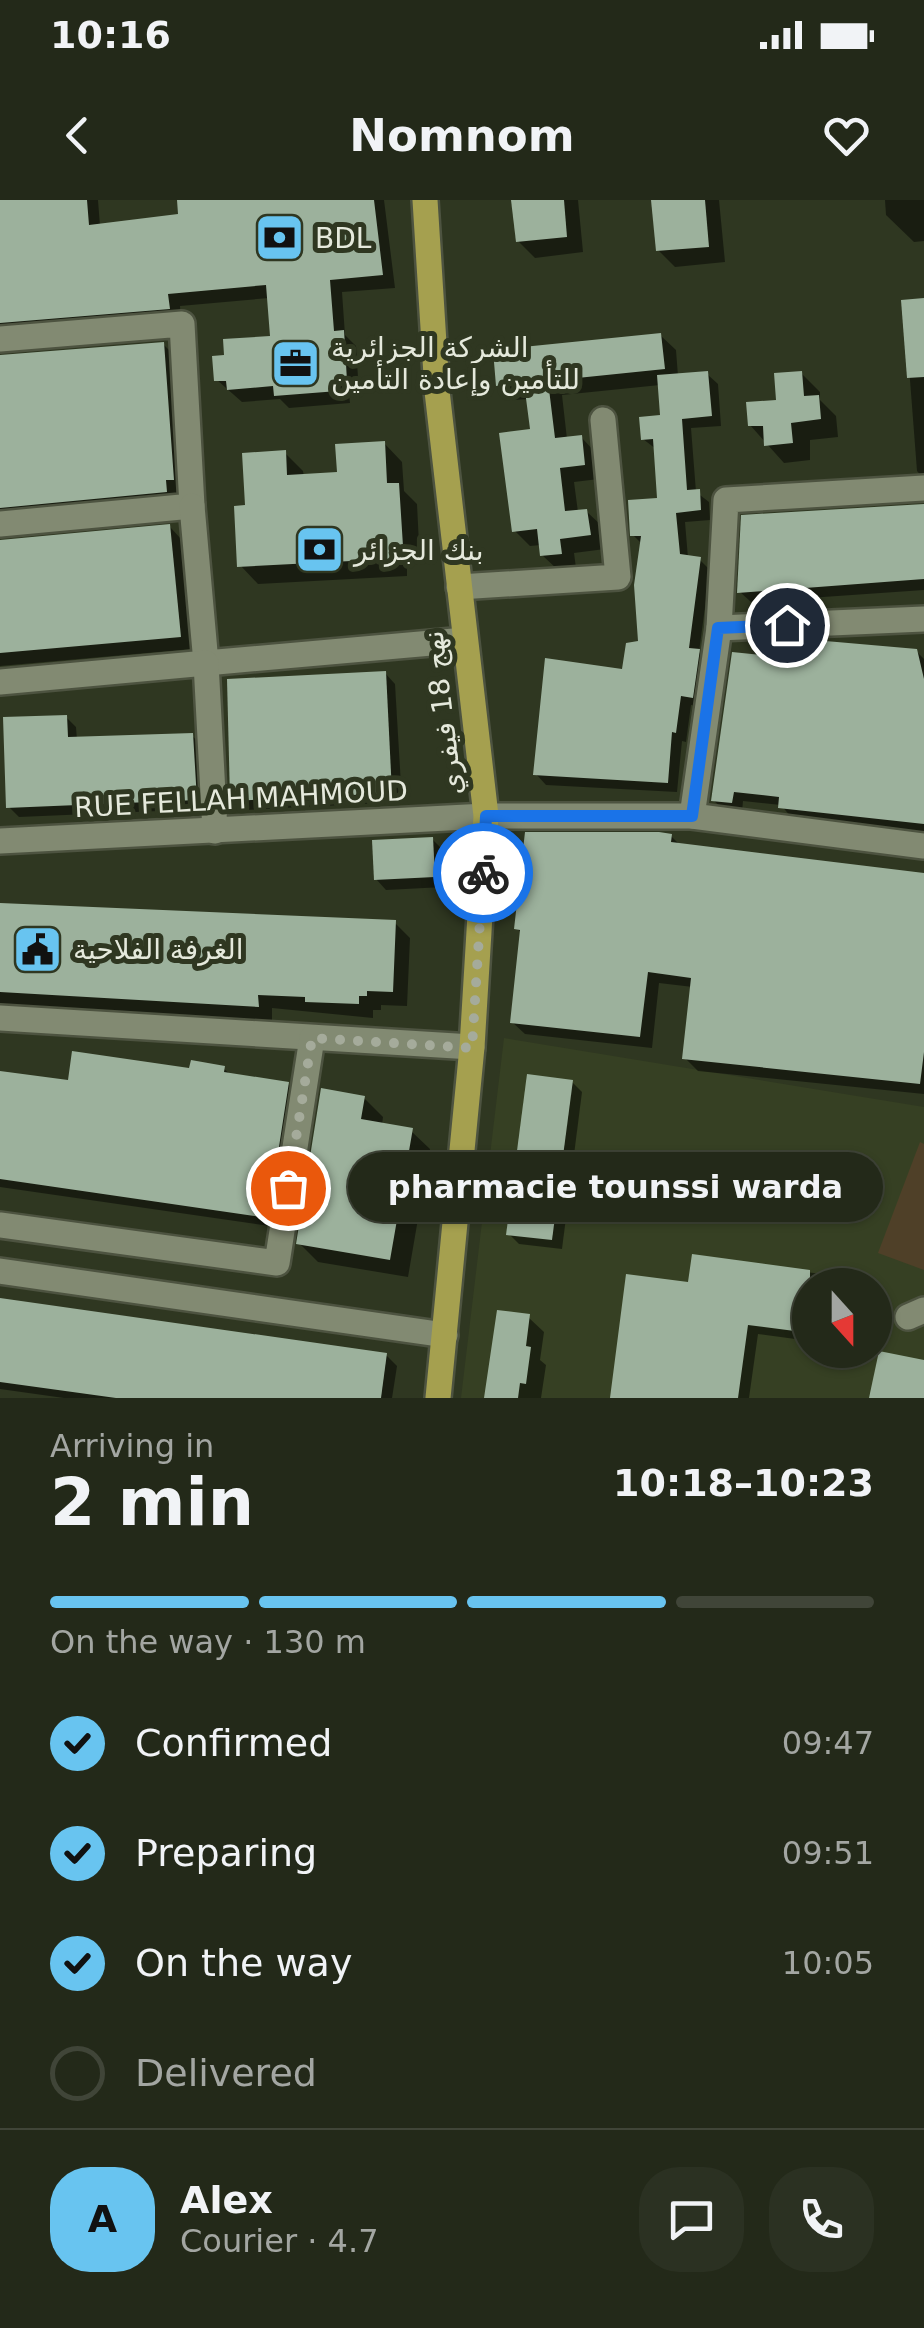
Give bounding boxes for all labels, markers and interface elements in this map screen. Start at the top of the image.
text: 10:16 [50,13,171,57]
icon: back [50,108,105,163]
icon: heart [819,108,874,163]
text: Nomnom [349,109,575,162]
bank icon: BDL [254,212,306,264]
place label: BDL [315,222,372,255]
place label: الشركة الجزائرية للتأمين وإعادة التأمين [331,331,580,396]
office icon: الشركة الجزائرية للتأمين وإعادة التأمين [270,337,322,389]
bank icon: بنك الجزائر [293,524,345,576]
place label: بنك الجزائر [352,534,484,567]
pin [745,583,830,668]
icon: home [760,598,815,653]
street label: نهج 18 فيفري [417,629,469,797]
street label: RUE FELLAH MAHMOUD [73,774,409,824]
courier [433,823,533,923]
icon: bike [456,846,511,901]
public building icon: الغرفة الفلاحية [12,923,64,975]
place label: الغرفة الفلاحية [73,933,244,966]
pin [246,1146,331,1231]
callout: pharmacie tounssi warda [348,1153,883,1223]
icon: bag [261,1161,316,1216]
text: pharmacie tounssi warda [388,1168,843,1206]
north arrow [792,1268,892,1368]
map controls [792,1268,892,1368]
text: Arriving in [50,1427,214,1465]
text: 10:18–10:23 [613,1461,874,1505]
text: 2 min [50,1465,254,1540]
text: On the way · 130 m [50,1623,366,1661]
icon: check [50,1716,105,1771]
text: Confirmed [135,1721,332,1765]
text: 09:47 [782,1724,874,1762]
icon: check [50,1826,105,1881]
text: Preparing [135,1831,317,1875]
text: 09:51 [782,1834,874,1872]
icon: check [50,1936,105,1991]
text: On the way [135,1941,352,1985]
text: 10:05 [782,1944,874,1982]
text: Delivered [135,2051,317,2095]
button: chat [639,2167,744,2272]
button: phone [769,2167,874,2272]
text: Alex [180,2178,273,2222]
text: A [88,2197,117,2241]
text: Courier · 4.7 [180,2222,379,2260]

